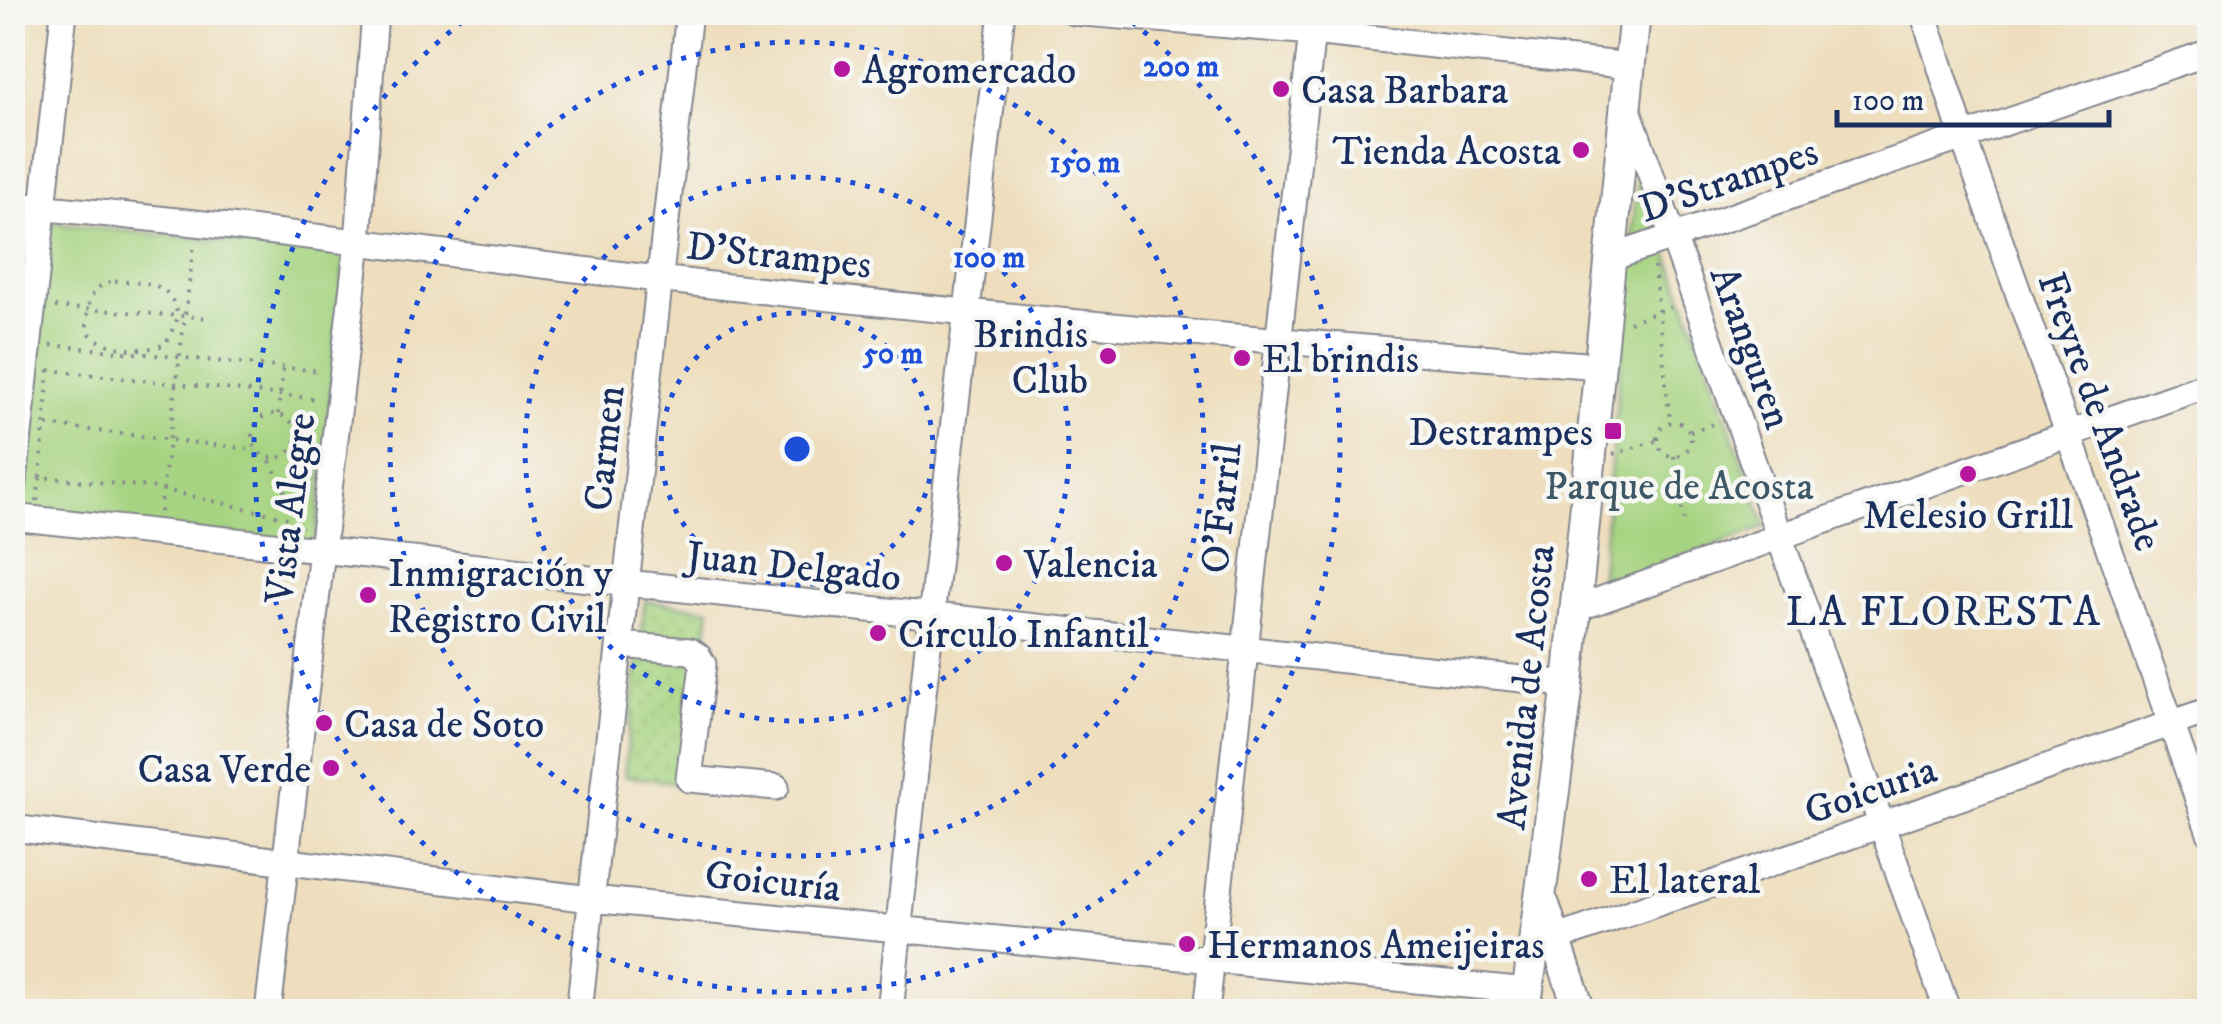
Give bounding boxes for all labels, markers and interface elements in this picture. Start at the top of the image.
place label: Agromercado [862,47,1076,97]
text: 200 m [1143,49,1219,86]
marker: Agromercado [831,58,853,80]
scale bar [1837,65,2110,127]
place label: Casa Barbara [1301,67,1508,117]
marker: Casa Barbara [1270,78,1292,100]
text: 100 m [1852,83,1924,120]
place label: Tienda Acosta [1332,128,1561,178]
street label: D'Strampes [1633,128,1825,236]
marker: Tienda Acosta [1570,139,1592,161]
text: 150 m [1050,145,1121,182]
street label: D'Strampes [684,222,874,292]
text: 100 m [953,240,1026,277]
street label: Aranguren [1697,260,1802,436]
street label: Freyre de Andrade [2025,266,2172,558]
place label: Brindis Club [973,311,1088,407]
text: 50 m [862,336,923,373]
place label: El brindis [1262,336,1419,386]
marker: Brindis Club [1097,345,1119,367]
marker: El brindis [1231,347,1253,369]
street label: Carmen [575,383,637,514]
place label: Destrampes [1409,409,1593,459]
street label: Vista Alegre [255,410,328,608]
marker: Destrampes [1602,420,1624,442]
centre of rings [779,431,815,467]
street label: O'Farril [1191,441,1255,576]
park label: Parque de Acosta [1544,463,1814,513]
marker: Melesio Grill [1957,463,1979,485]
place label: Melesio Grill [1863,492,2073,542]
street label: Juan Delgado [680,531,903,604]
place label: Valencia [1023,541,1158,591]
street label: Avenida de Acosta [1488,543,1568,832]
place label: Inmigración y Registro Civil [388,550,614,646]
marker: Valencia [993,552,1015,574]
marker: Inmigración y Registro Civil [357,584,379,606]
district label: LA FLORESTA [1786,587,2102,639]
place label: Círculo Infantil [898,611,1149,661]
marker: Círculo Infantil [867,622,889,644]
place label: Casa de Soto [344,701,544,751]
marker: Casa de Soto [313,712,335,734]
place label: Casa Verde [137,746,311,796]
street label: Goicuria [1798,746,1944,838]
marker: Casa Verde [320,757,342,779]
street label: Goicuría [702,851,843,915]
place label: El lateral [1609,857,1760,907]
marker: El lateral [1578,868,1600,890]
place label: Hermanos Ameijeiras [1207,922,1545,972]
marker: Hermanos Ameijeiras [1176,933,1198,955]

